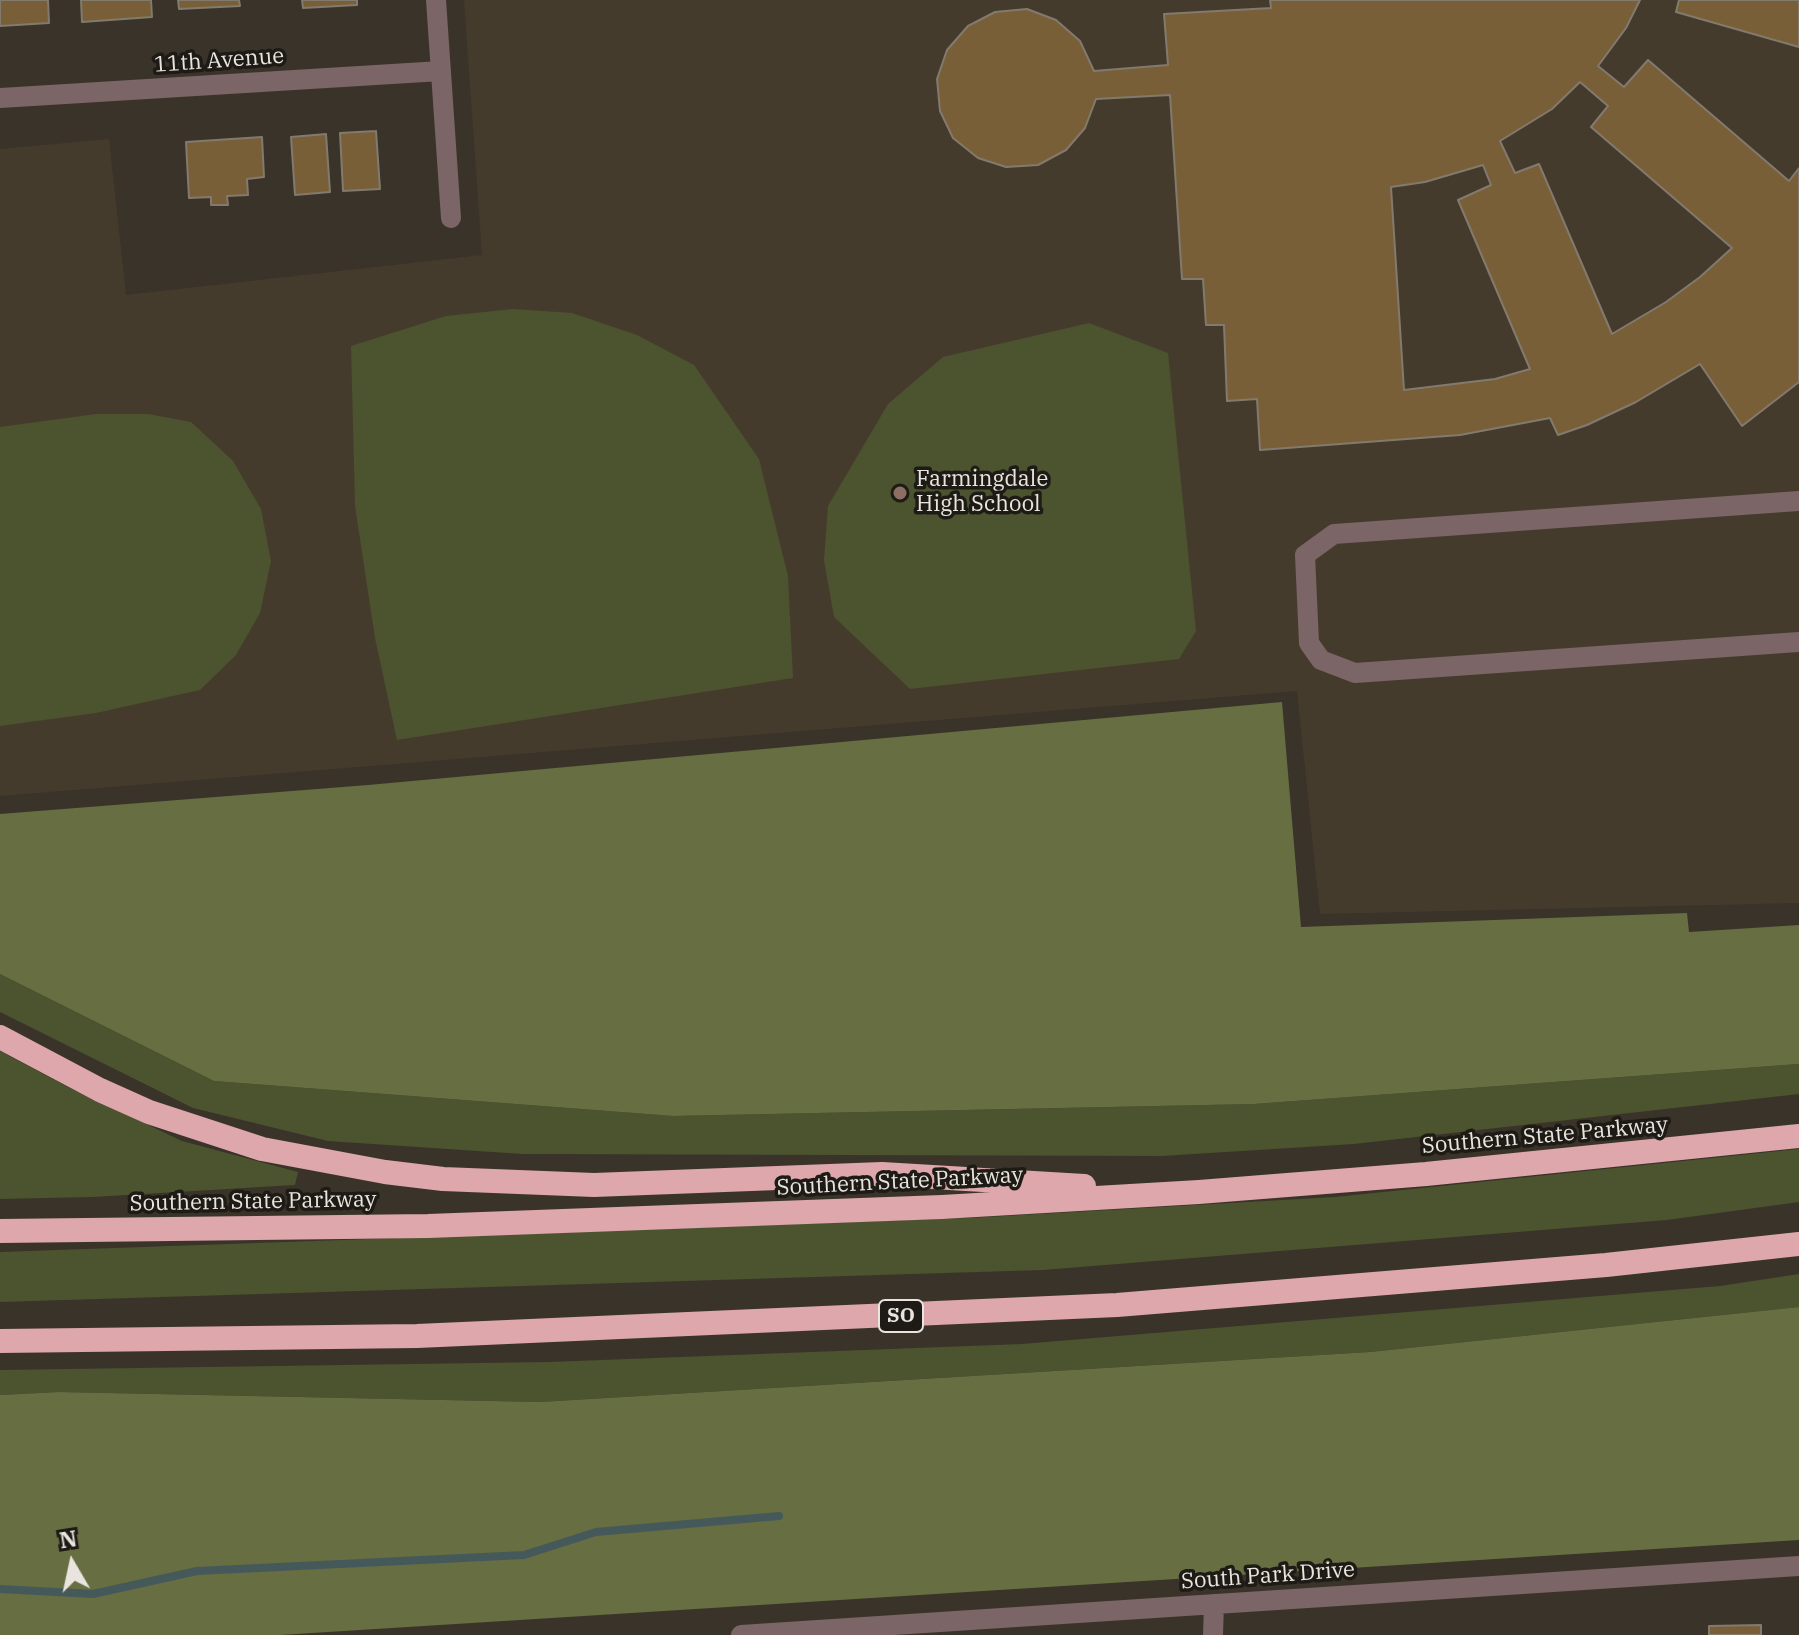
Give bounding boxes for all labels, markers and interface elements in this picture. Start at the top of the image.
street label: 11th Avenue [153,43,285,79]
place label: Farmingdale High School [916,467,1048,518]
marker: Farmingdale High School [891,484,909,502]
street label: Southern State Parkway [1421,1112,1669,1160]
street label: Southern State Parkway [776,1162,1024,1202]
street label: Southern State Parkway [129,1187,377,1217]
road number: SO [879,1300,923,1332]
north arrow [32,1523,112,1603]
text: N [57,1523,79,1554]
street label: South Park Drive [1180,1557,1356,1595]

